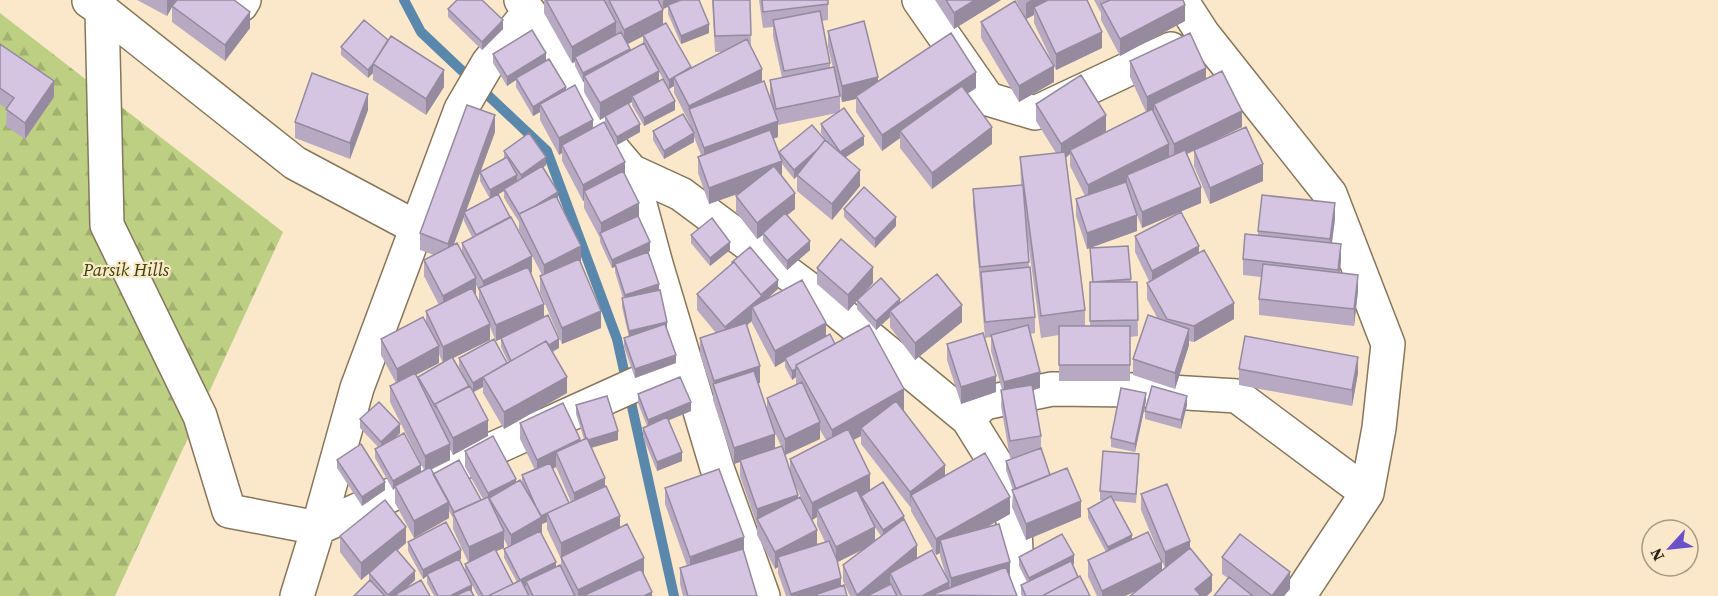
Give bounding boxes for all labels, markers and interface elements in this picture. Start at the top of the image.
park label: Parsik Hills [82,257,170,282]
north arrow [1640,518,1700,578]
text: N [1644,544,1669,565]

